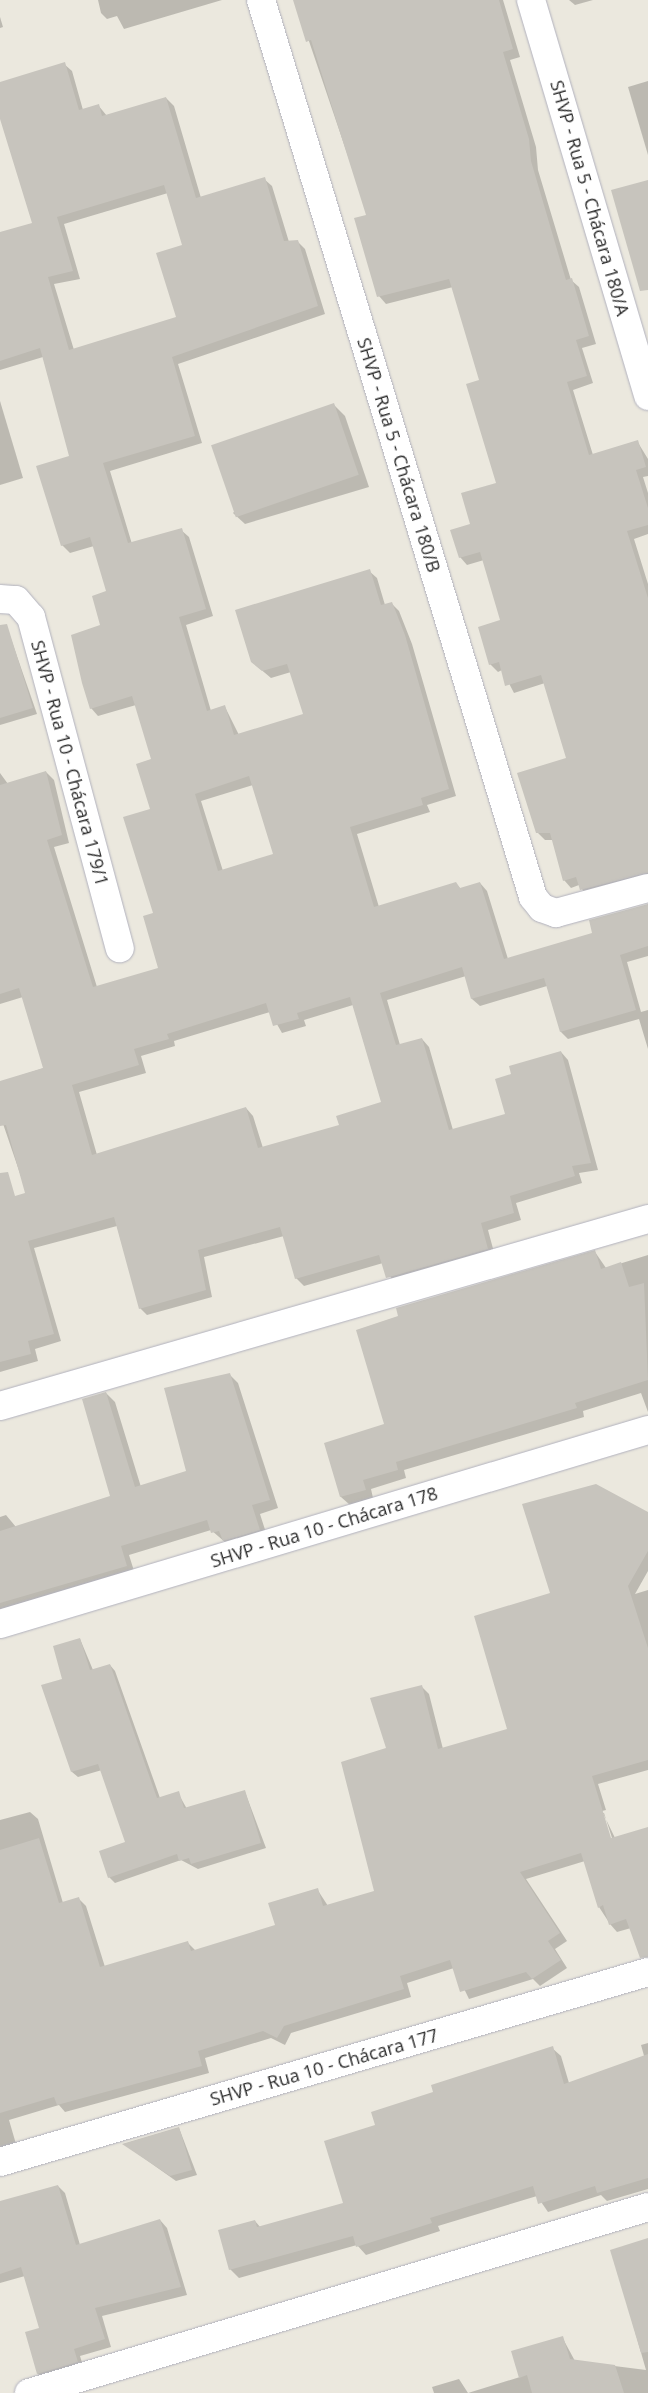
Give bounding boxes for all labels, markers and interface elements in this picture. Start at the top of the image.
street label: SHVP - Rua 5 - Chácara 180/A [546,78,634,318]
street label: SHVP - Rua 5 - Chácara 180/B [353,335,445,575]
street label: SHVP - Rua 10 - Chácara 179/1 [27,638,113,888]
street label: SHVP - Rua 10 - Chácara 178 [208,1482,440,1572]
street label: SHVP - Rua 10 - Chácara 177 [207,2024,441,2110]

